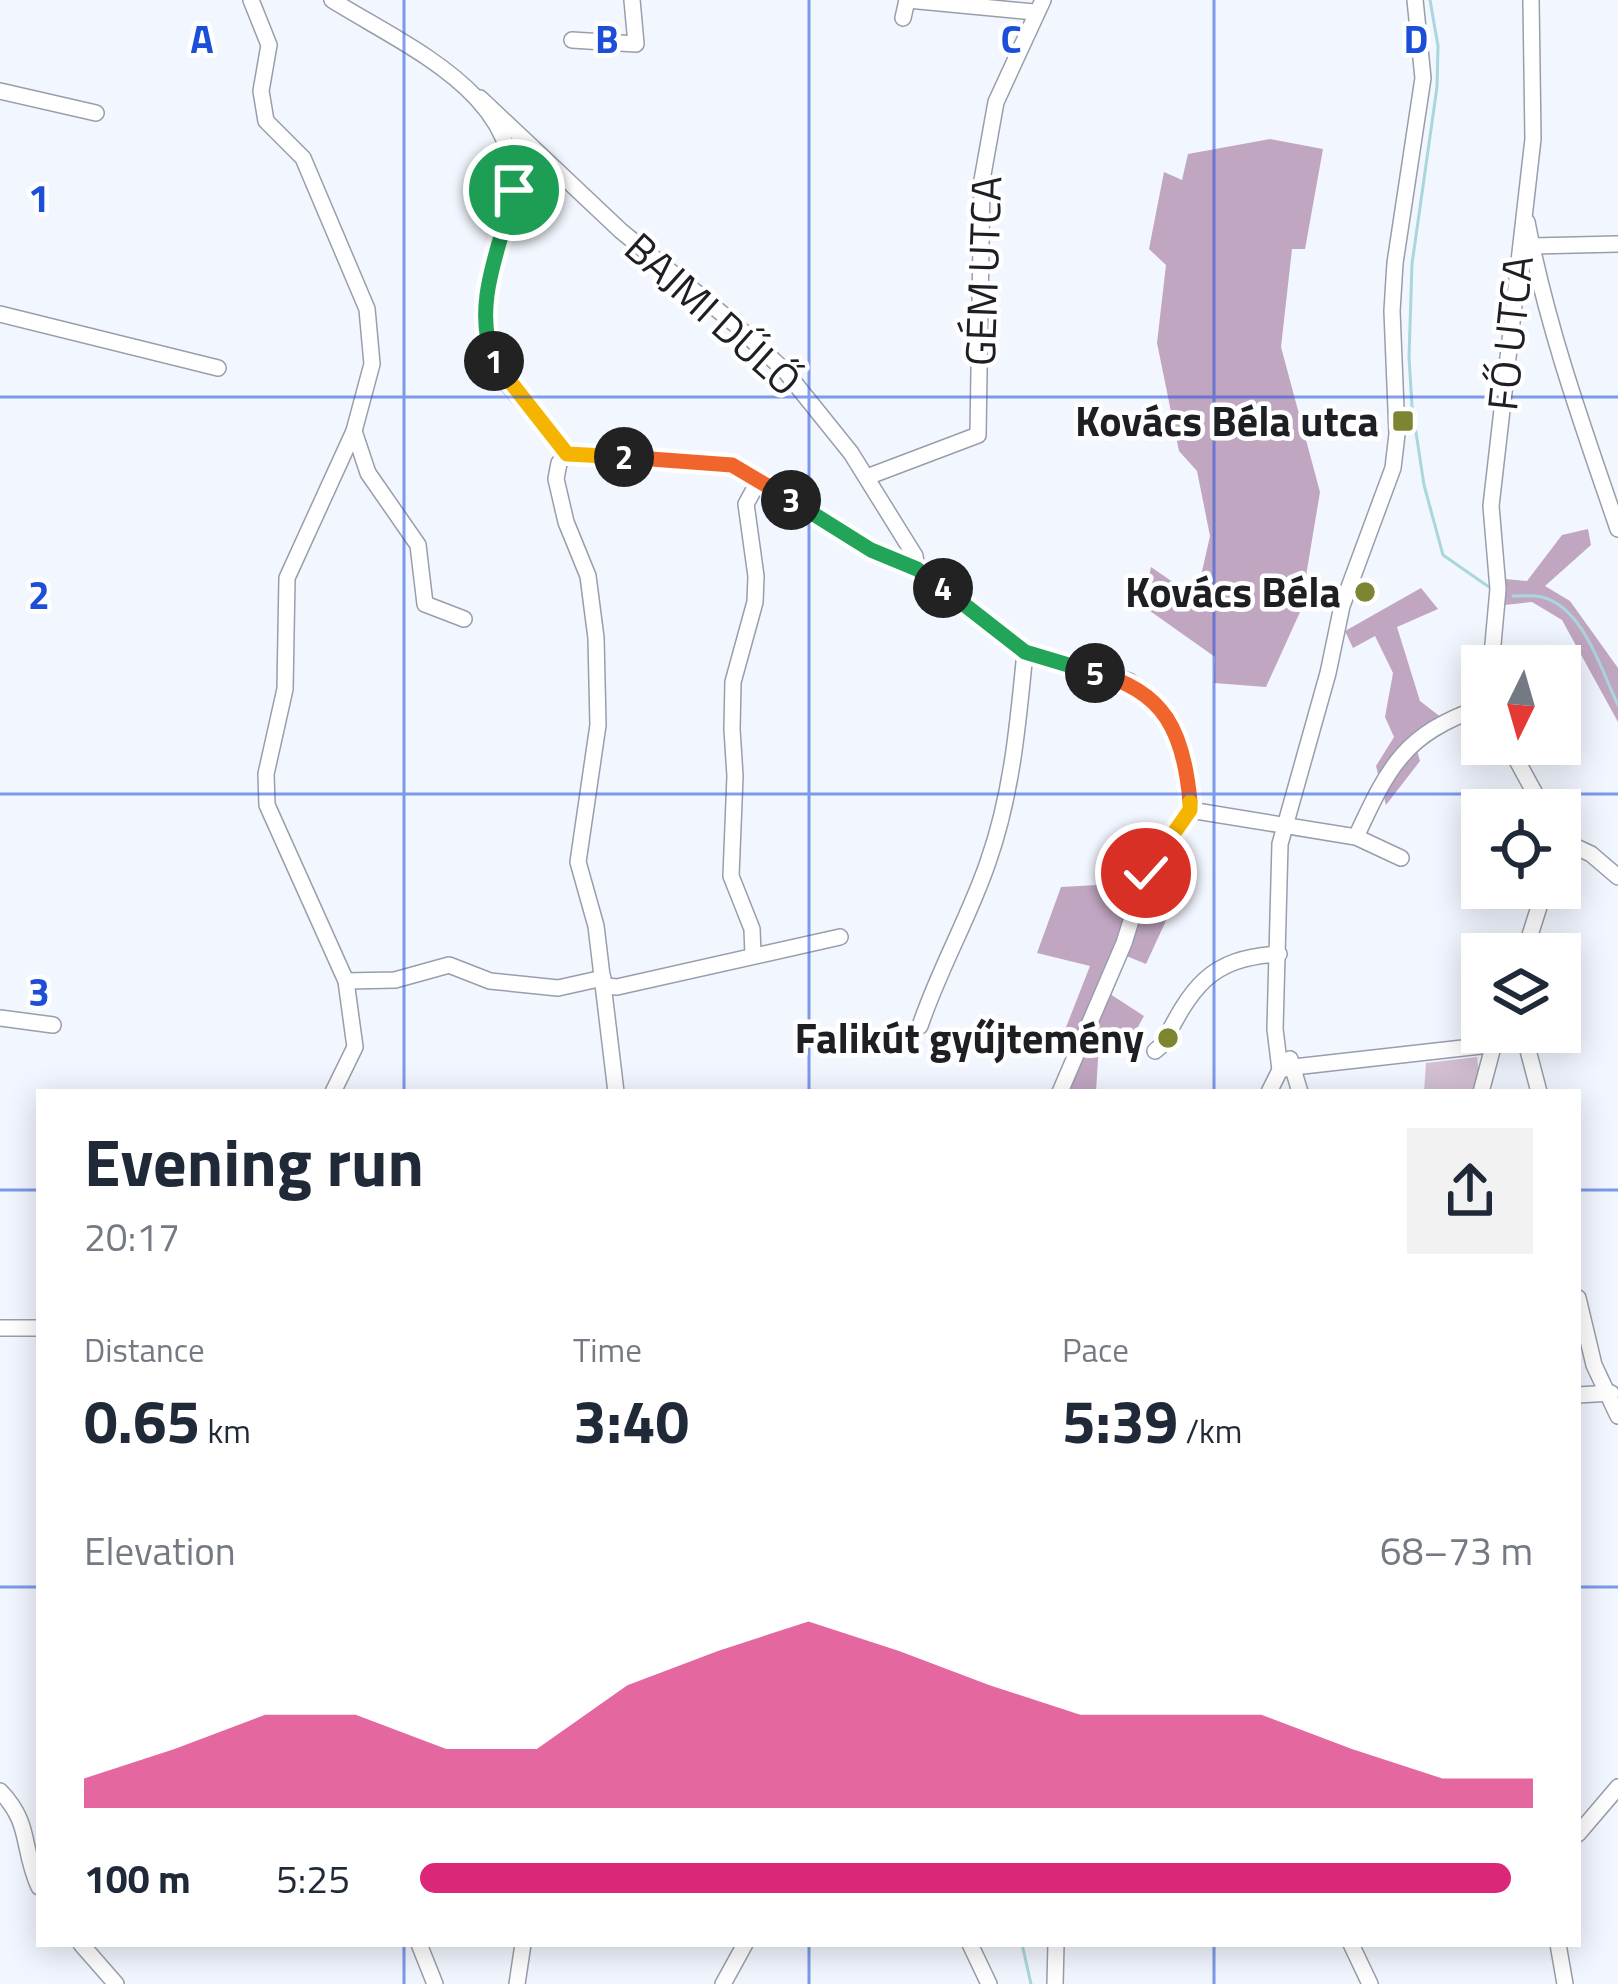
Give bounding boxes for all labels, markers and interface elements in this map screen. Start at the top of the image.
text: A [190,9,214,68]
text: B [595,9,619,68]
text: C [1000,9,1022,68]
text: D [1404,9,1428,68]
pin [463,139,565,241]
icon: arrive [481,157,547,223]
text: 1 [28,168,50,227]
street label: GÉM UTCA [947,175,1017,367]
street label: BAJMI DŰLŐ [611,216,816,410]
street label: FŐ UTCA [1469,252,1549,413]
pin: 1 [464,331,524,391]
text: 1 [485,336,503,386]
place label: Kovács Béla utca [1075,388,1379,452]
marker: Kovács Béla utca [1390,408,1416,434]
pin: 2 [594,427,654,487]
text: 2 [615,432,633,482]
pin: 3 [761,470,821,530]
text: 3 [782,475,800,525]
pin: 4 [913,558,973,618]
place label: Kovács Béla [1125,559,1341,623]
text: 4 [934,563,952,613]
text: 2 [28,565,50,624]
marker: Kovács Béla [1352,579,1378,605]
pin: 5 [1065,643,1125,703]
north arrow [1461,645,1581,765]
map controls [1461,645,1581,1053]
text: 5 [1086,648,1104,698]
button: locate [1461,789,1581,909]
pin [1095,822,1197,924]
icon: check [1113,840,1179,906]
button: layers [1461,933,1581,1053]
text: 3 [28,962,50,1021]
place label: Falikút gyűjtemény [794,1005,1144,1069]
marker: Falikút gyűjtemény [1155,1025,1181,1051]
text: Evening run [84,1111,424,1212]
button: share [1407,1128,1533,1254]
text: 20:17 [84,1207,180,1266]
text: Distance [84,1325,205,1375]
text: Time [573,1325,642,1375]
text: Pace [1062,1325,1129,1375]
text: 0.65 [84,1375,200,1466]
text: 3:40 [573,1375,689,1466]
text: 5:39 [1062,1375,1178,1466]
text: km [200,1406,251,1456]
text: /km [1178,1406,1242,1456]
text: Elevation [84,1521,236,1580]
text: 68–73 m [1380,1521,1533,1580]
text: 100 m [84,1849,191,1908]
text: 5:25 [276,1849,350,1908]

